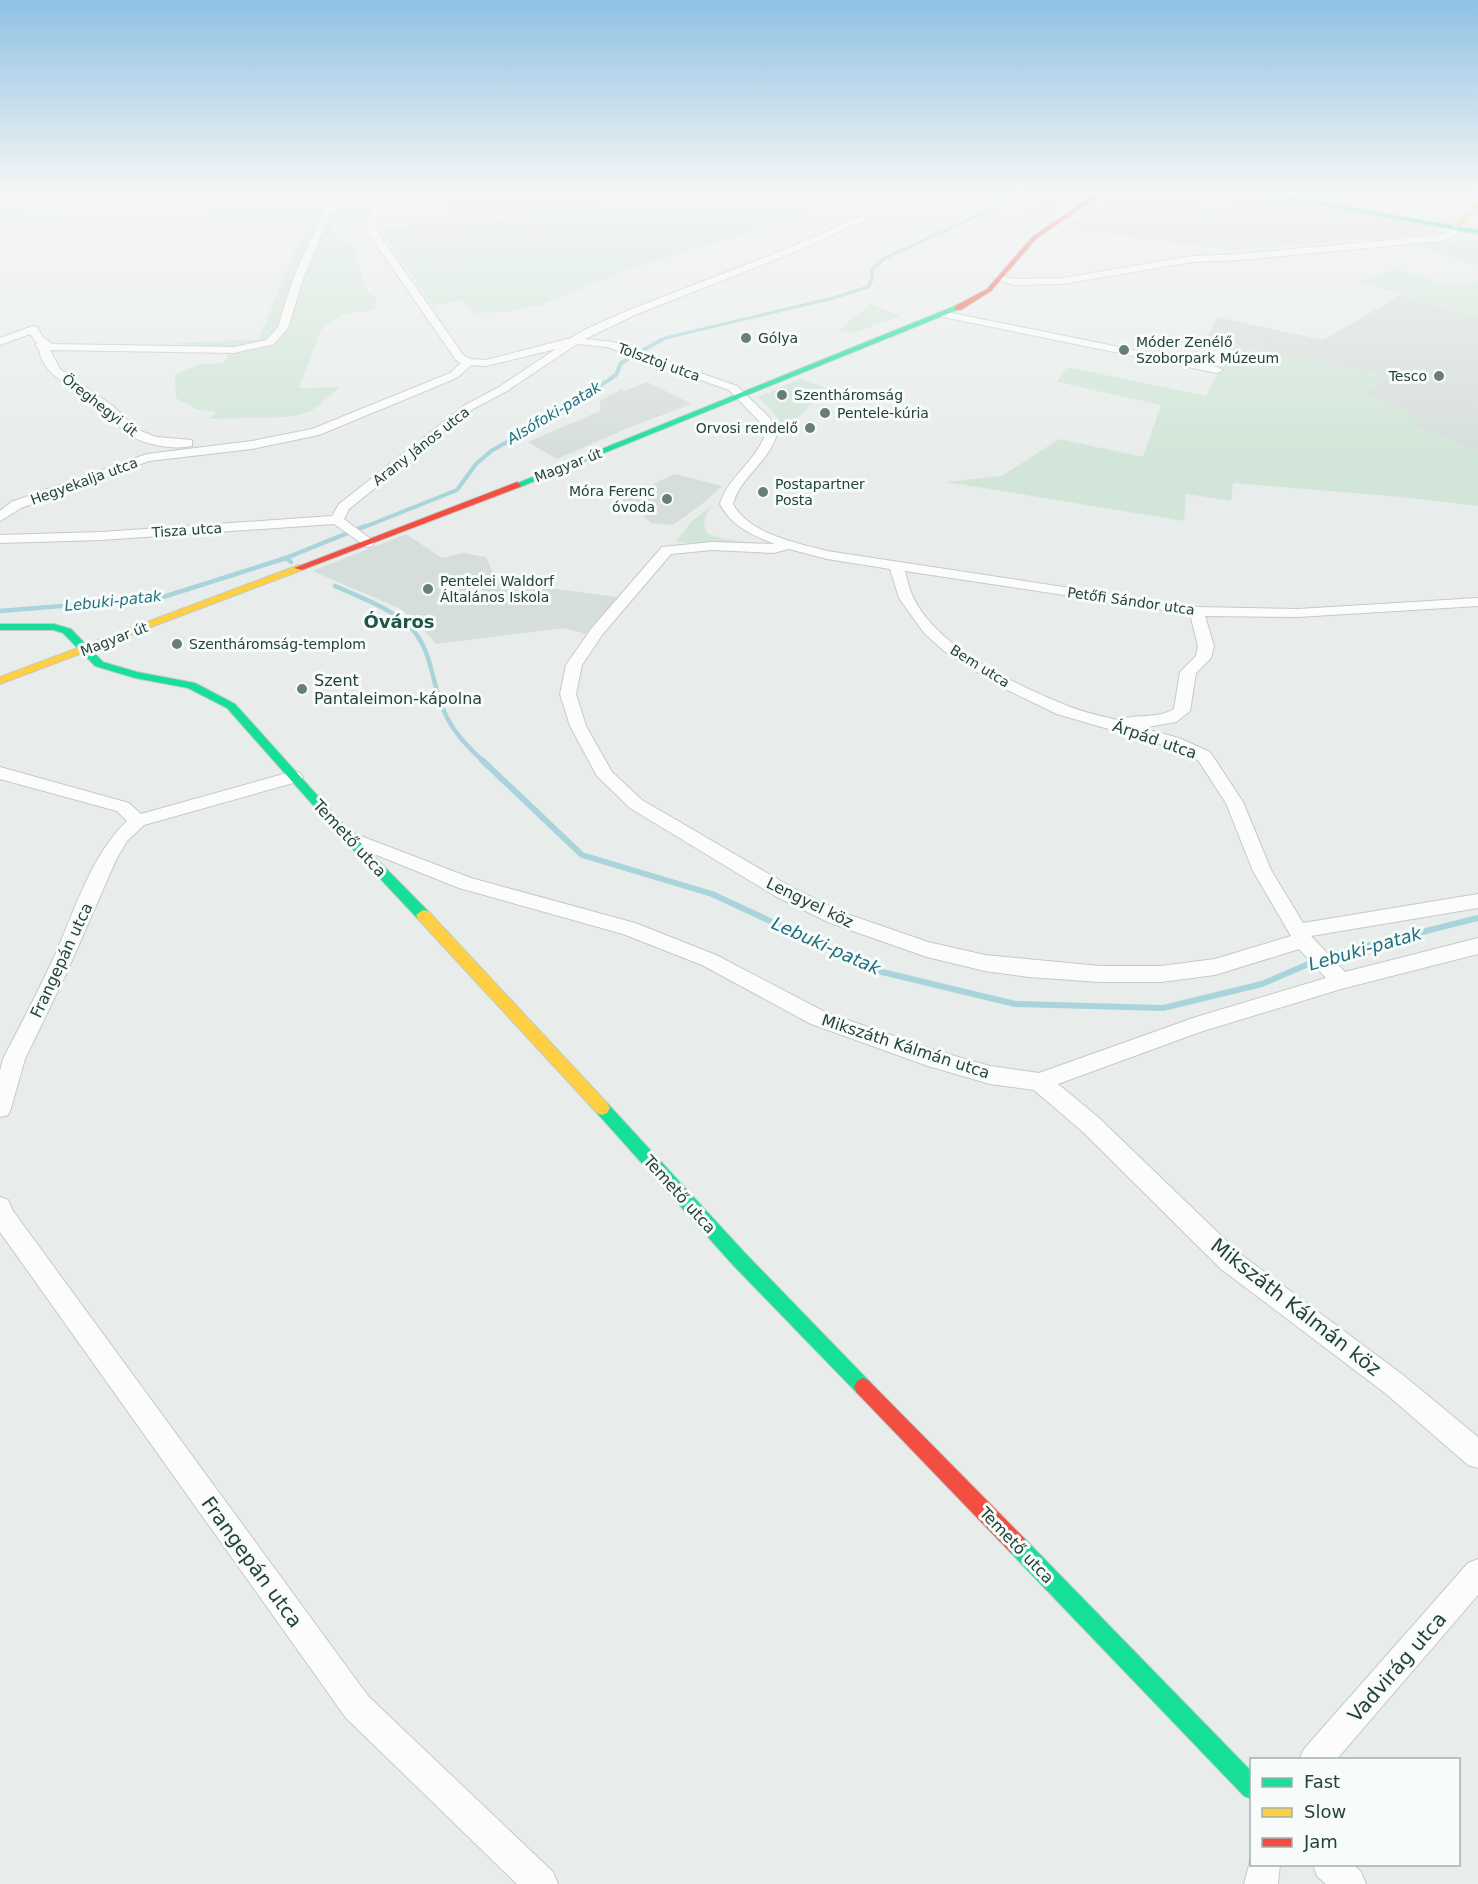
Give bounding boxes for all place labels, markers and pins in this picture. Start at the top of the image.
place label: Gólya [758,330,798,346]
marker: Gólya [739,331,753,345]
place label: Móder Zenélő Szoborpark Múzeum [1136,334,1279,366]
marker: Móder Zenélő Szoborpark Múzeum [1117,343,1131,357]
place label: Tesco [1388,368,1427,384]
marker: Tesco [1432,369,1446,383]
place label: Szentháromság [794,387,903,403]
marker: Szentháromság [775,388,789,402]
place label: Pentele-kúria [837,405,929,421]
marker: Pentele-kúria [818,406,832,420]
place label: Orvosi rendelő [696,420,798,436]
marker: Orvosi rendelő [803,421,817,435]
place label: Postapartner Posta [775,476,865,508]
place label: Móra Ferenc óvoda [569,483,655,515]
marker: Postapartner Posta [756,485,770,499]
marker: Móra Ferenc óvoda [660,492,674,506]
place label: Pentelei Waldorf Általános Iskola [440,573,555,605]
marker: Pentelei Waldorf Általános Iskola [421,582,435,596]
place label: Szentháromság-templom [189,636,366,652]
marker: Szentháromság-templom [170,637,184,651]
place label: Szent Pantaleimon-kápolna [314,671,482,708]
marker: Szent Pantaleimon-kápolna [295,682,309,696]

